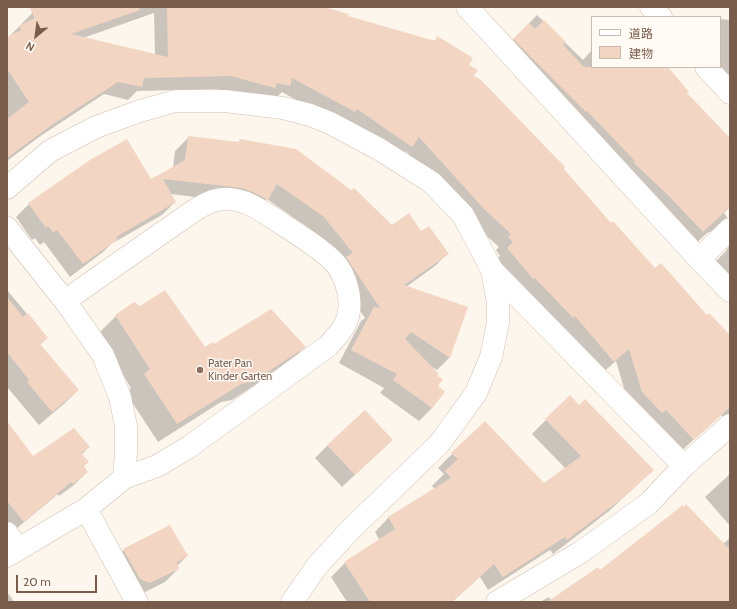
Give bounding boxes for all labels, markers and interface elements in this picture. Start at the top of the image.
north arrow [16,16,56,56]
legend [591,16,721,68]
text: 道路 [629,26,653,41]
text: N [23,38,37,55]
text: 建物 [629,46,653,61]
place label: Pater Pan Kinder Garten [208,357,272,383]
marker: Pater Pan Kinder Garten [195,365,205,375]
scale bar [18,567,99,593]
text: 20 m [23,574,51,589]

